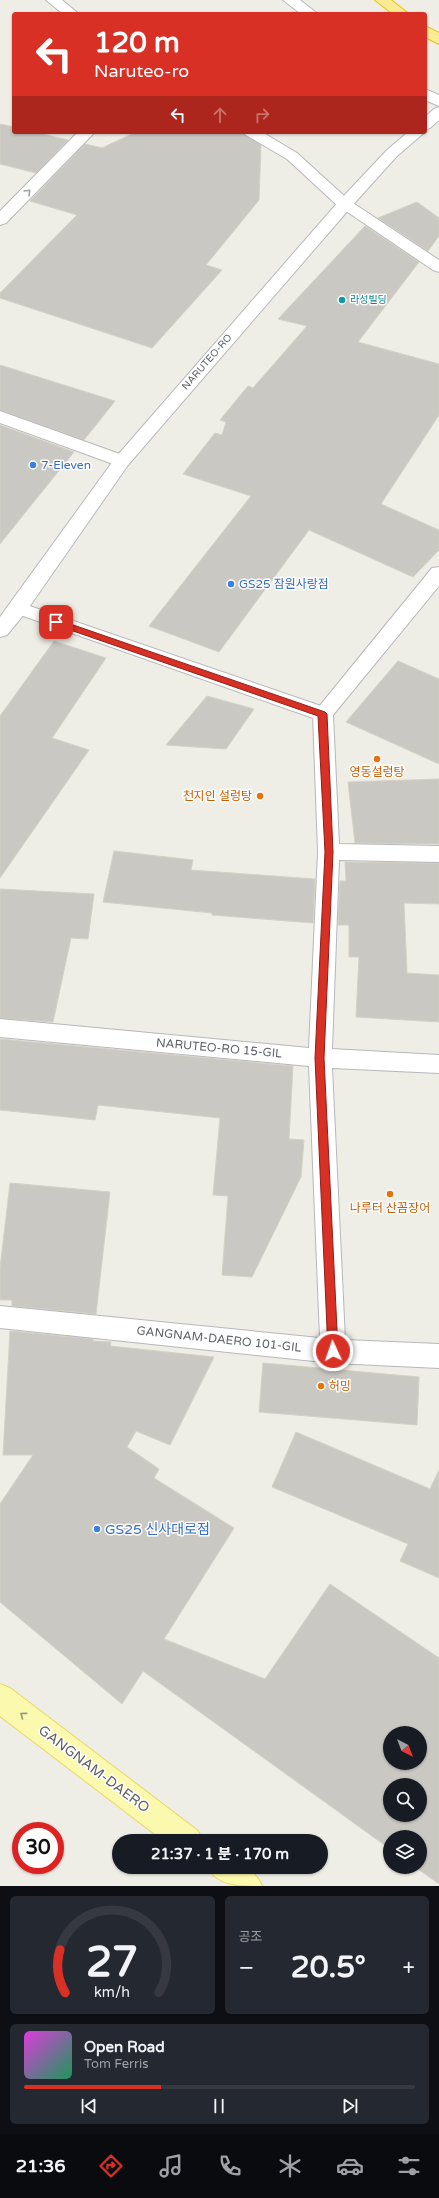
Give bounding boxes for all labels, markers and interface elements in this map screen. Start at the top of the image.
text: 120 m [94,26,180,60]
icon: left [28,28,80,80]
text: Naruteo-ro [94,60,189,82]
icon: left [167,104,189,126]
icon: ahead [209,104,231,126]
icon: right [251,104,273,126]
one-way arrow [23,189,30,197]
place label: 라성빌딩 [350,294,387,306]
marker: 라성빌딩 [337,295,347,305]
street label: NARUTEO-RO [179,332,235,392]
place label: 7-Eleven [41,458,91,472]
marker: 7-Eleven [28,460,38,470]
place label: GS25 잠원사랑점 [239,577,329,591]
marker: GS25 잠원사랑점 [226,579,236,589]
pin [39,605,73,639]
icon: arrive [45,611,67,633]
marker: 영동설렁탕 [372,754,382,764]
place label: 영동설렁탕 [349,765,405,779]
place label: 천지인 설렁탕 [183,789,252,803]
marker: 천지인 설렁탕 [255,791,265,801]
street label: NARUTEO-RO 15-GIL [155,1036,283,1060]
marker: 나루터 산꼼장어 [385,1189,395,1199]
place label: 나루터 산꼼장어 [350,1201,430,1215]
street label: GANGNAM-DAERO 101-GIL [136,1323,302,1355]
position arrow [312,1330,354,1372]
place label: 허밍 [329,1379,351,1393]
marker: 허밍 [316,1381,326,1391]
place label: GS25 신사대로점 [105,1521,210,1538]
marker: GS25 신사대로점 [92,1524,102,1534]
one-way arrow [21,1713,28,1720]
street label: GANGNAM-DAERO [35,1722,153,1816]
north arrow [383,1726,427,1770]
map controls [383,1726,427,1874]
button: search [383,1778,427,1822]
speed limit sign: 30 [12,1822,64,1874]
button: layers [383,1830,427,1874]
text: 21:37 · 1 분 · 170 m [151,1845,289,1863]
text: 공조 [239,1929,262,1945]
text: 27 [86,1938,138,1988]
text: 20.5° [291,1949,366,1986]
text: − [239,1955,254,1981]
text: + [403,1955,415,1981]
text: km/h [94,1984,130,2001]
text: Open Road [84,2038,165,2056]
text: Tom Ferris [84,2056,148,2072]
icon: previous [78,2095,100,2117]
icon: pause [208,2095,230,2117]
icon: next [339,2095,361,2117]
icon: directions [97,2152,125,2180]
icon: music [157,2152,185,2180]
icon: phone [216,2152,244,2180]
icon: climate [276,2152,304,2180]
icon: car [336,2152,364,2180]
icon: filters [395,2152,423,2180]
text: 21:36 [16,2155,66,2177]

